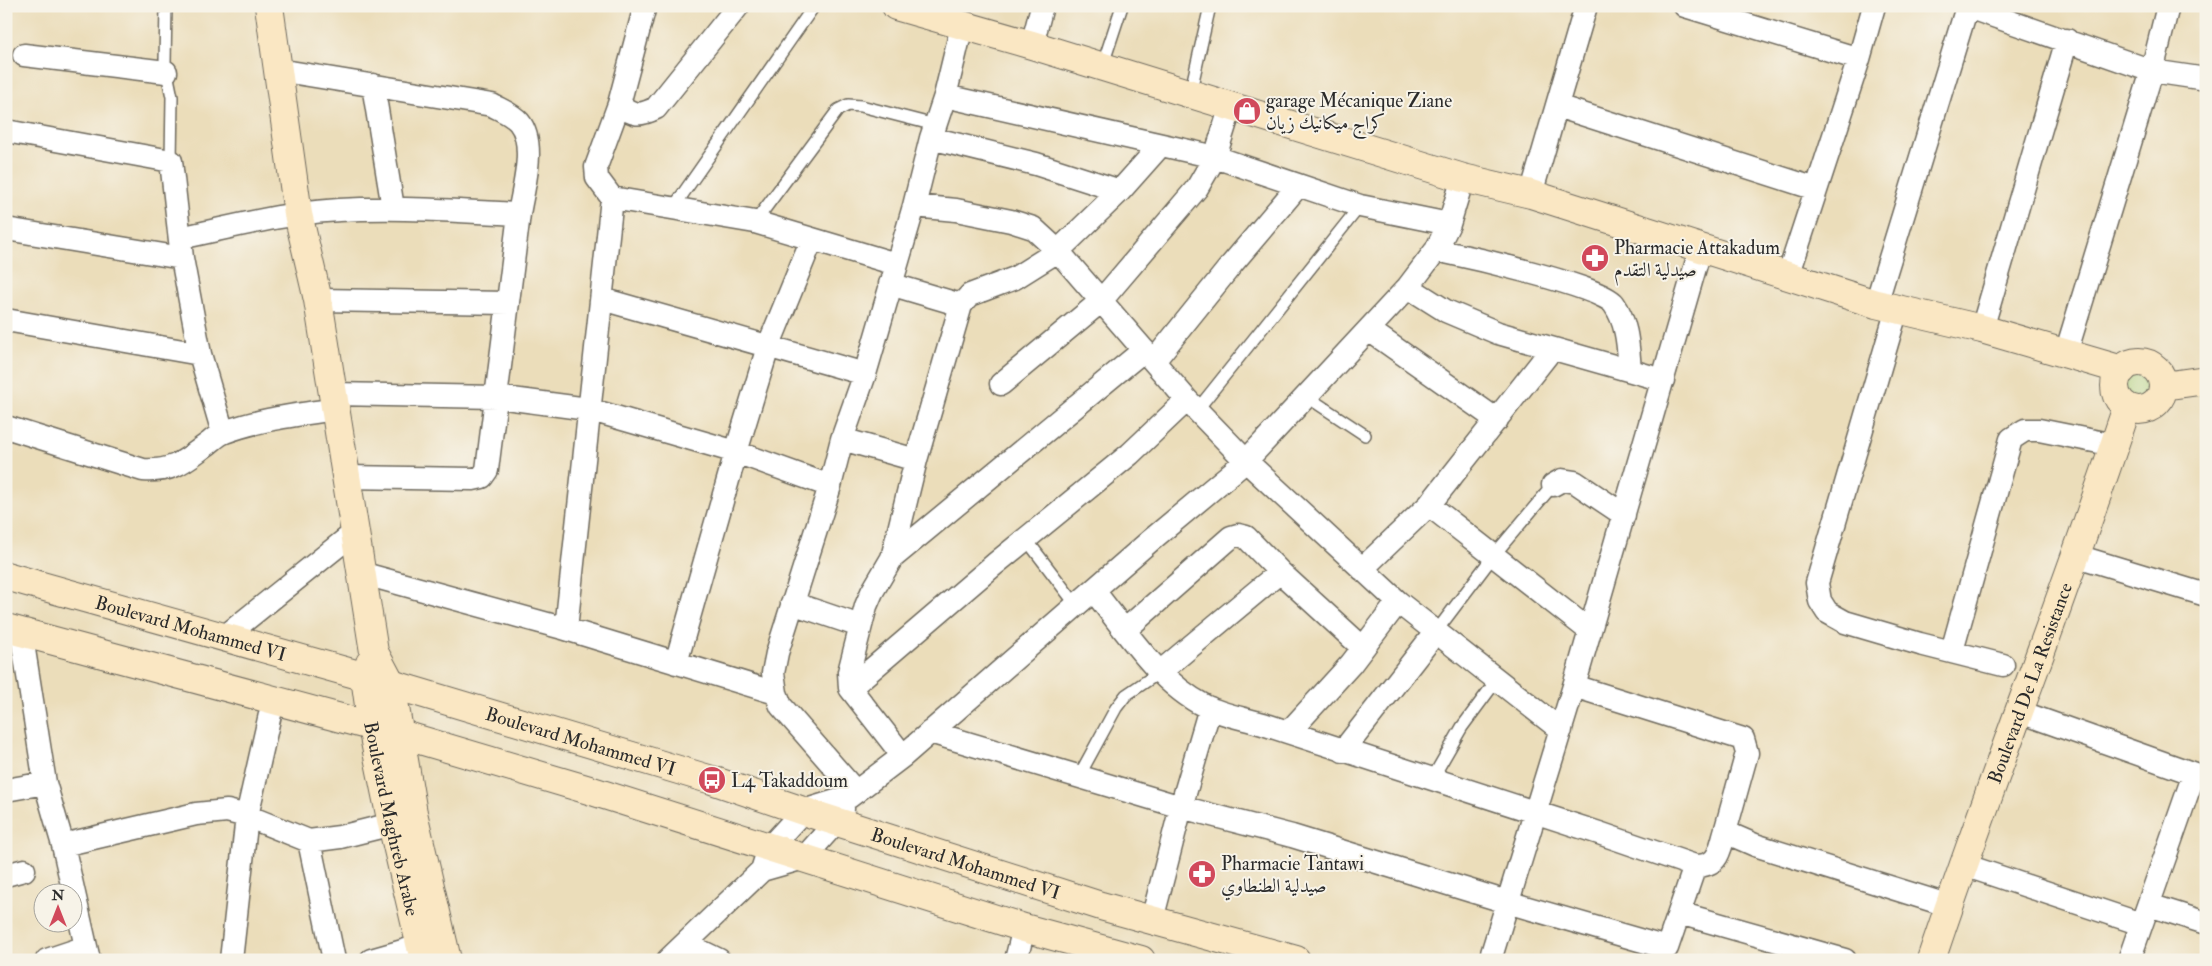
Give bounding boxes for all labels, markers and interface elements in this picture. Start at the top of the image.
place label: garage Mécanique Ziane كراج ميكانيك زيان [1266,89,1452,140]
shop icon: garage Mécanique Ziane كراج ميكانيك زيان [1232,96,1262,126]
place label: Pharmacie Attakadum صيدلية التقدم [1614,236,1780,286]
pharmacy icon: Pharmacie Attakadum صيدلية التقدم [1580,243,1610,273]
street label: Boulevard De La Resistance [1983,579,2078,787]
street label: Boulevard Mohammed VI [92,591,289,667]
street label: Boulevard Mohammed VI [483,702,678,781]
street label: Boulevard Maghreb Arabe [358,719,424,918]
bus stop icon: L4 Takaddoum [697,765,727,795]
place label: L4 Takaddoum [731,769,848,793]
street label: Boulevard Mohammed VI [868,823,1063,905]
place label: Pharmacie Tantawi صيدلية الطنطاوي [1221,852,1364,901]
pharmacy icon: Pharmacie Tantawi صيدلية الطنطاوي [1187,859,1217,889]
north arrow [32,884,82,934]
text: N [51,887,65,904]

